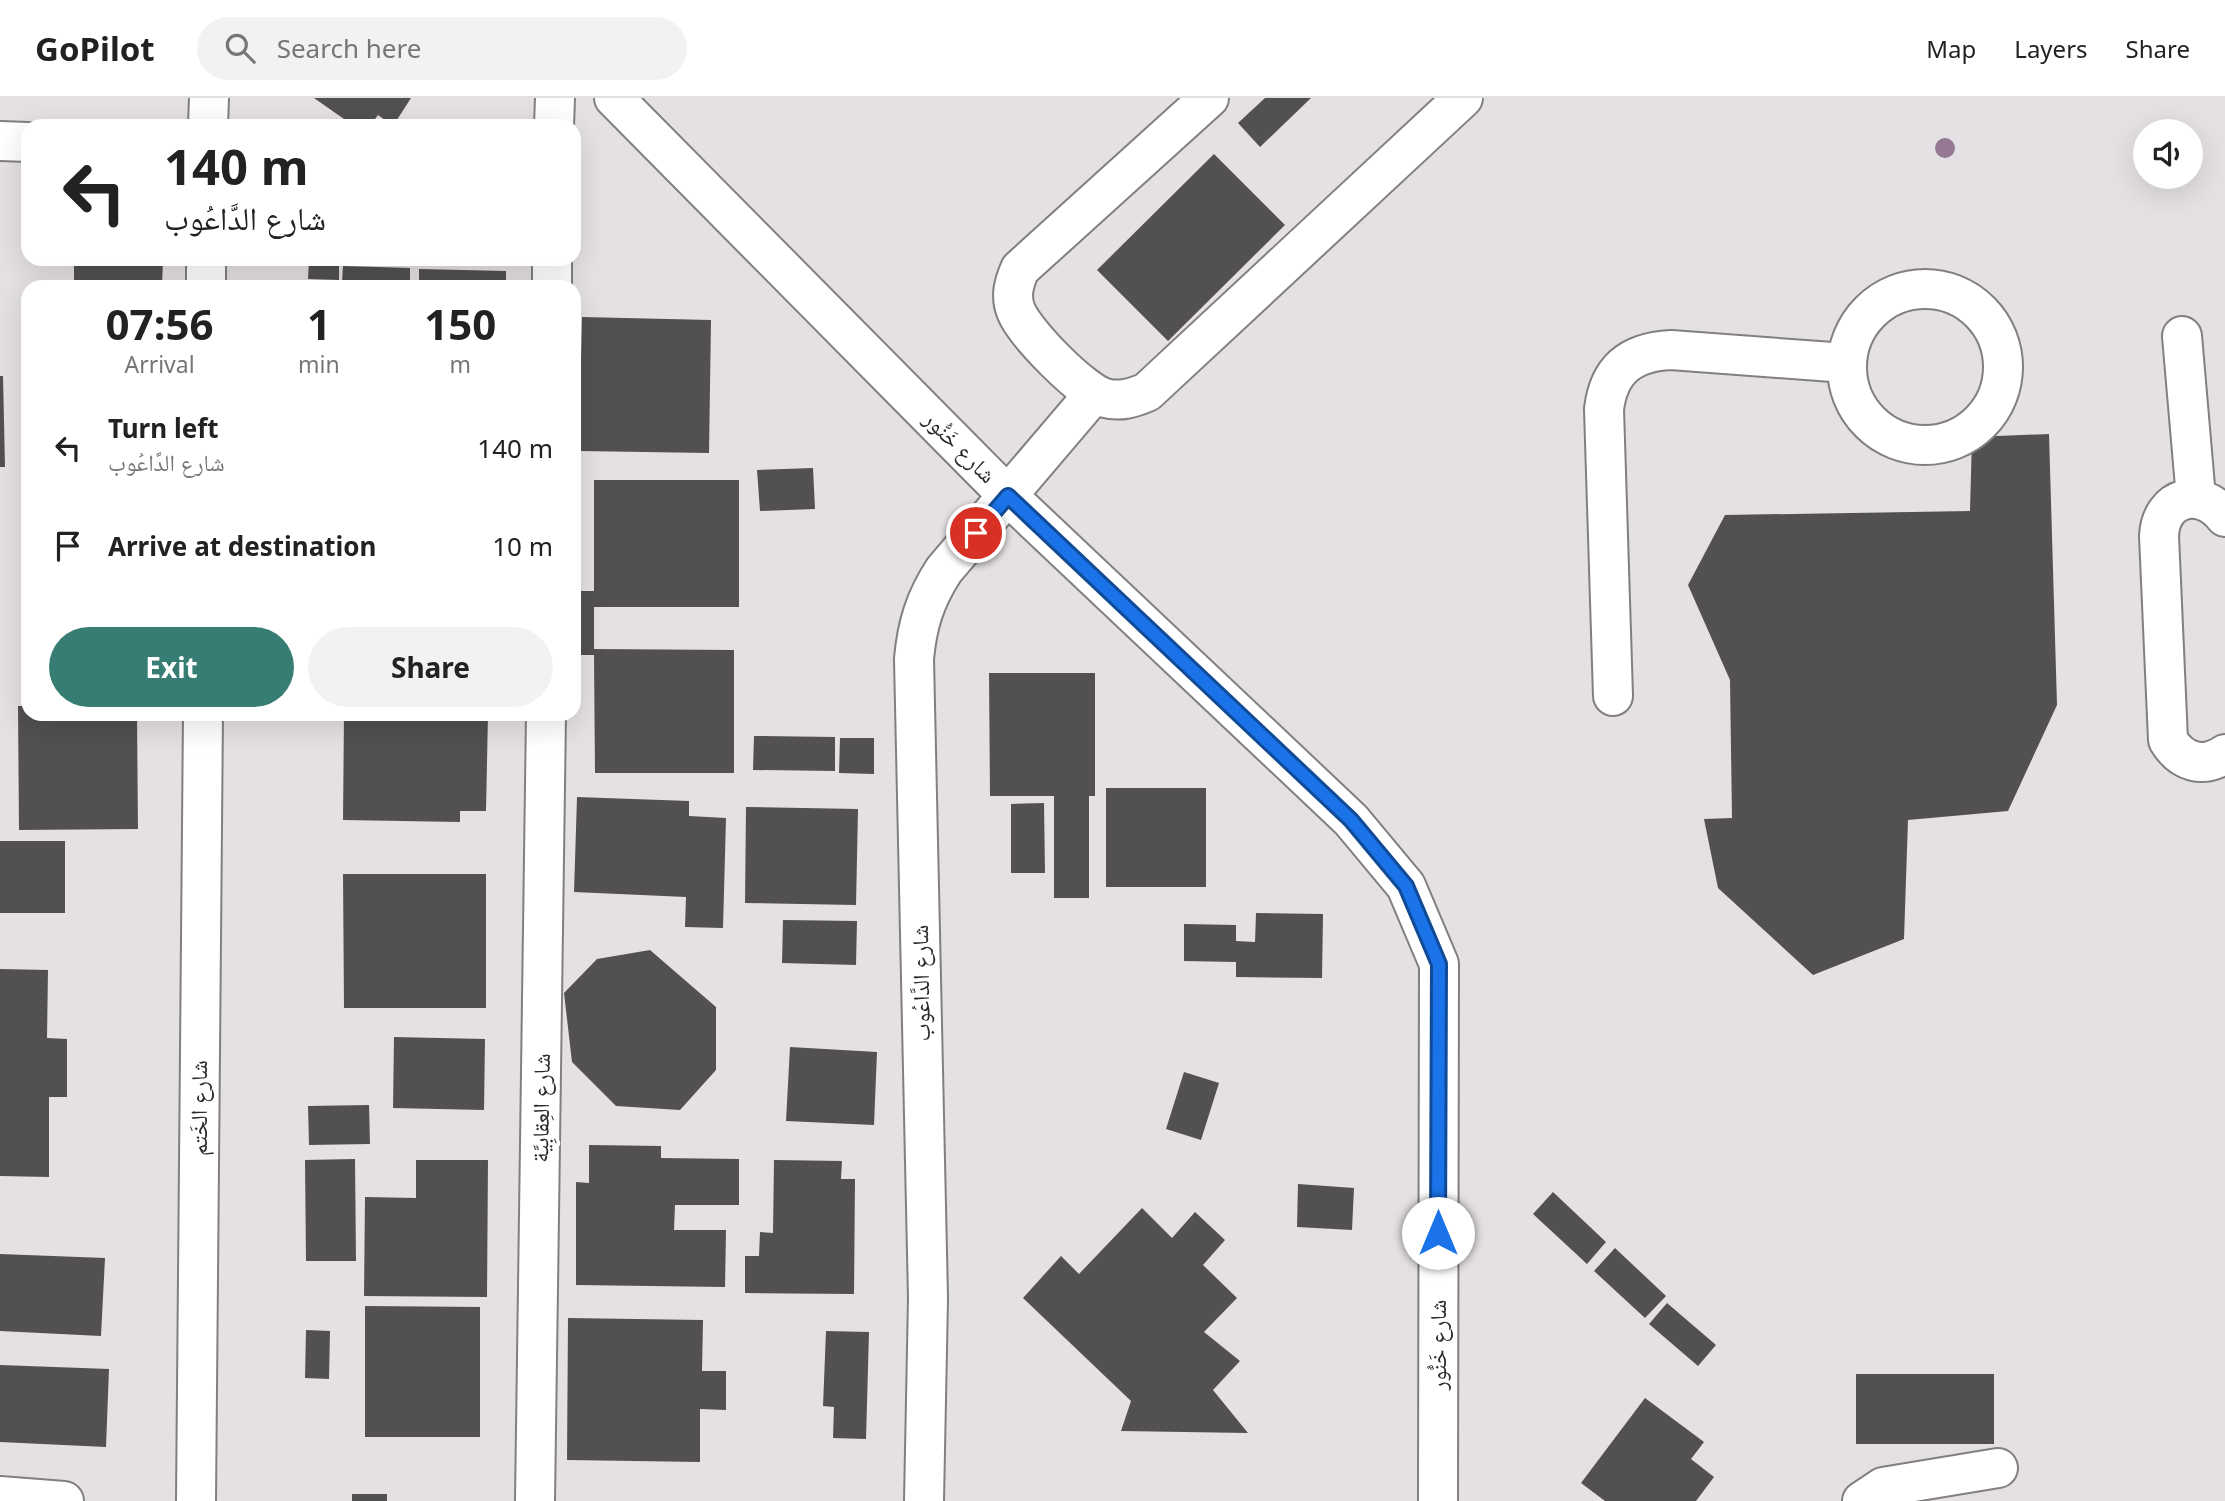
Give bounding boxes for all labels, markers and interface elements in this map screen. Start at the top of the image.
search box [197,17,687,80]
text: GoPilot [35,26,155,71]
icon: search [221,29,259,67]
text: Search here [277,30,421,66]
text: Map [1926,32,1976,65]
text: Layers [2014,32,2088,65]
text: Share [2126,32,2190,65]
map controls [2133,119,2203,189]
button: sound [2133,119,2203,189]
text: 140 m [164,133,309,199]
icon: left [49,147,140,238]
text: شارع الدَّاعُوب [164,196,326,239]
text: 07:56 [106,295,213,352]
text: 1 [307,295,331,352]
text: 150 [424,295,496,352]
text: Arrival [124,348,195,380]
text: min [298,348,340,380]
text: m [450,348,471,380]
street label: شارع خَنُّور [917,402,1004,490]
text: Turn left [108,410,219,446]
icon: left [49,429,87,467]
text: 140 m [477,430,553,466]
text: شارع الدَّاعُوب [108,446,225,478]
pin [946,503,1006,563]
icon: arrive [957,514,995,552]
icon: arrive [49,527,87,565]
text: Arrive at destination [108,528,377,564]
text: 10 m [492,528,553,564]
button: Exit [49,627,294,707]
button: Share [308,627,553,707]
street label: شارع الدَّاعُوب [903,924,937,1042]
street label: شارع العِقابِيَّة [523,1053,559,1163]
street label: شارع الخَتم [182,1060,215,1156]
position arrow [1401,1196,1475,1270]
street label: شارع خَنُّور [1421,1300,1453,1391]

